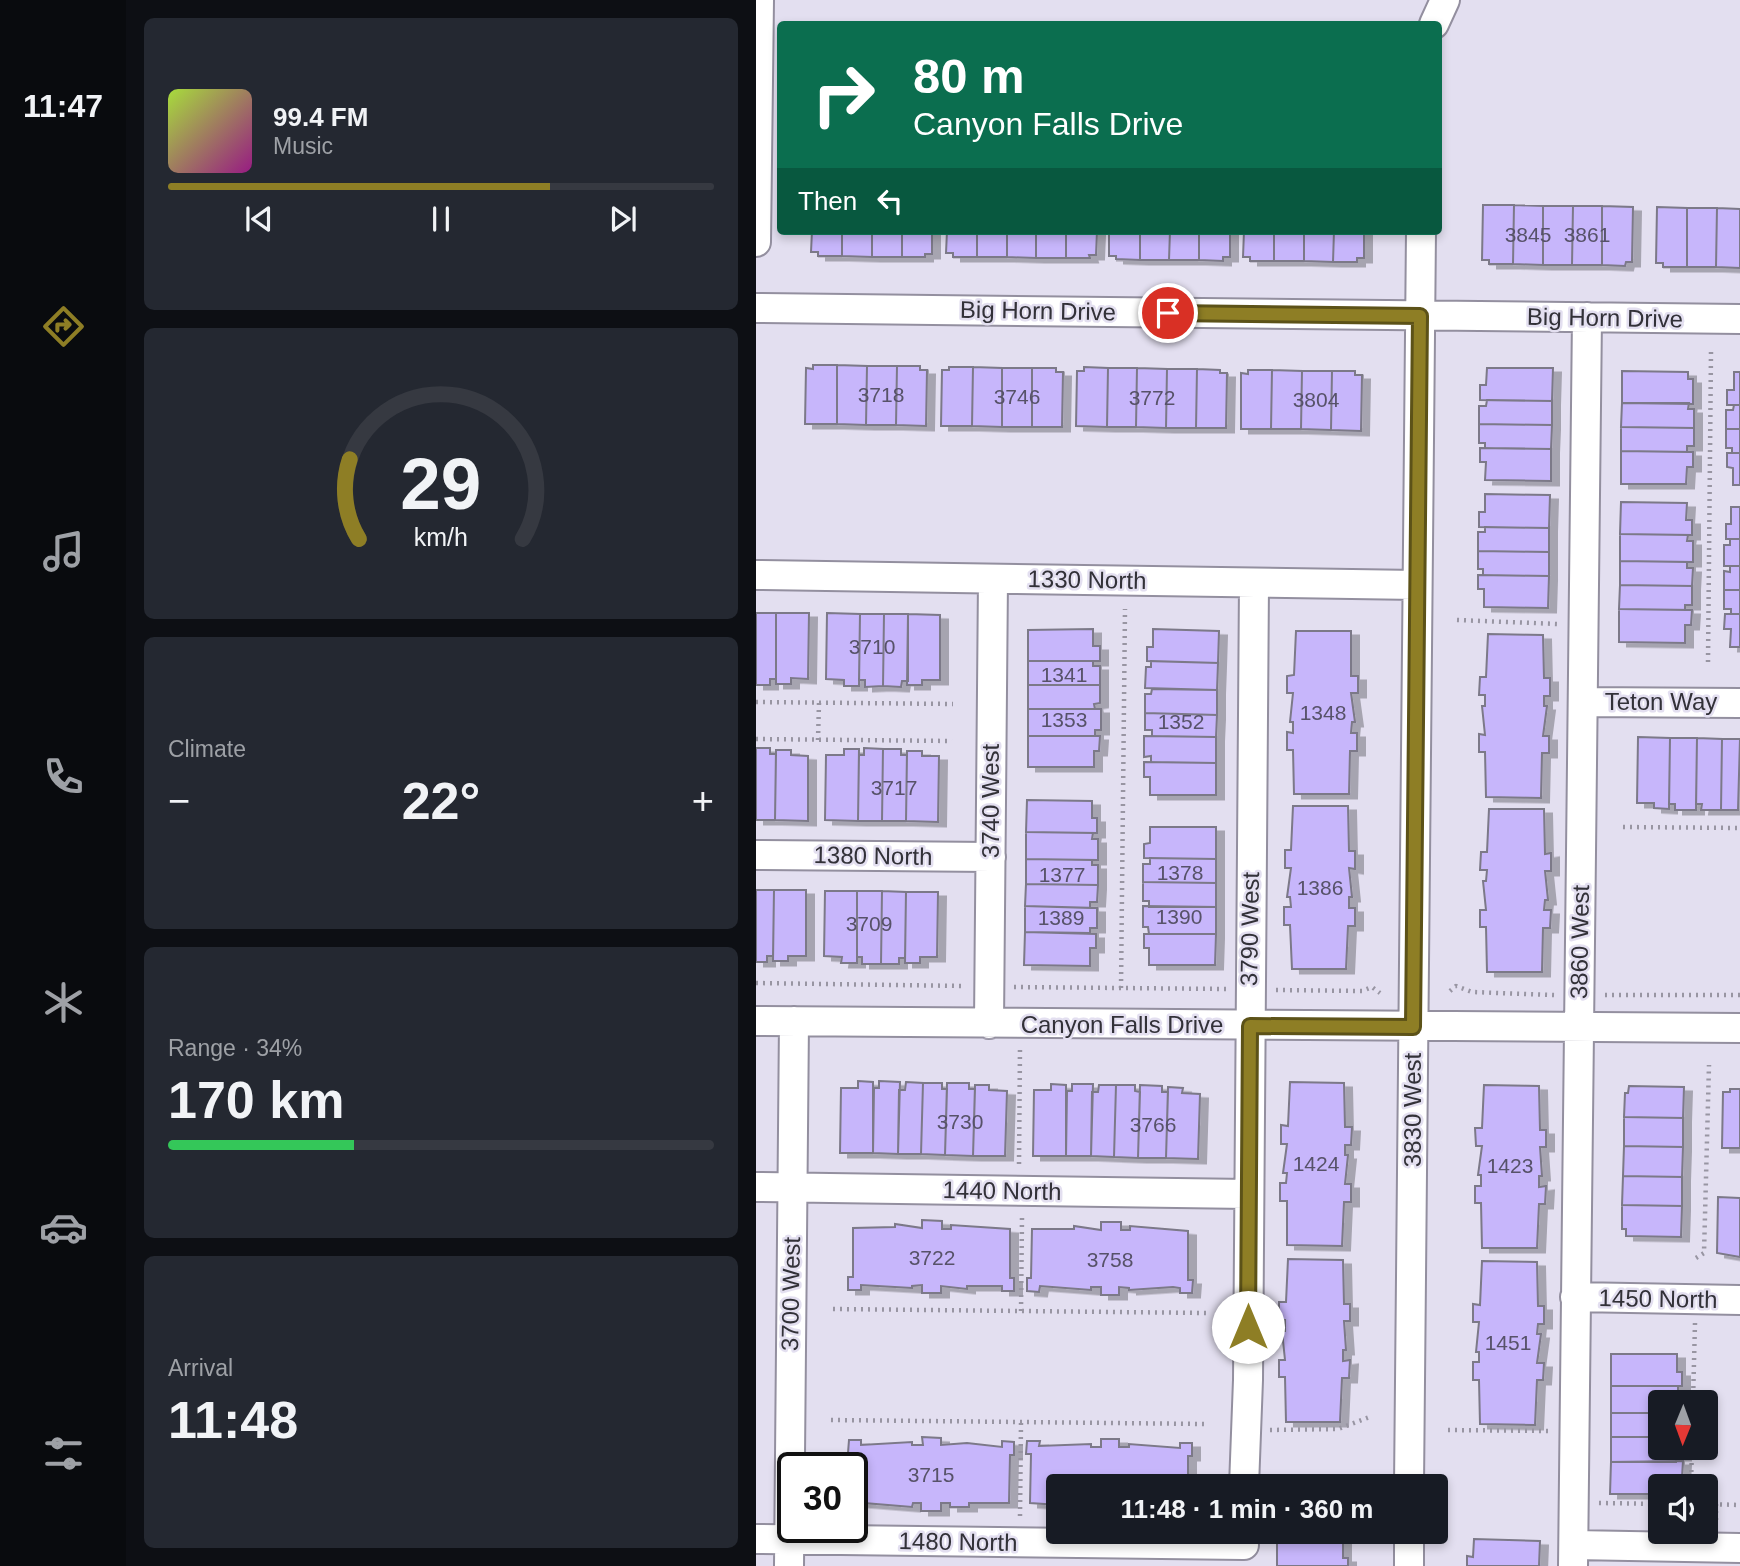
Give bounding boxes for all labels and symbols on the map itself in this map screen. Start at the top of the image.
house number: 3845 [1505,223,1551,246]
house number: 3861 [1564,223,1610,246]
pin [1138,283,1198,343]
street label: Big Horn Drive [960,296,1116,325]
street label: Big Horn Drive [1527,303,1683,332]
house number: 3718 [858,383,904,406]
house number: 3746 [994,385,1040,408]
house number: 3772 [1129,386,1175,409]
house number: 3804 [1293,388,1340,411]
street label: 1330 North [1027,565,1147,594]
house number: 3710 [849,635,895,658]
house number: 1341 [1041,663,1087,686]
street label: Teton Way [1605,688,1717,715]
house number: 1348 [1300,701,1346,724]
house number: 1353 [1041,708,1087,731]
house number: 1352 [1158,710,1204,733]
street label: 3740 West [977,744,1004,858]
house number: 3717 [871,776,917,799]
street label: 1380 North [813,841,933,870]
house number: 1378 [1157,861,1203,884]
house number: 1377 [1039,863,1085,886]
street label: 3790 West [1235,871,1264,986]
house number: 1386 [1297,876,1343,899]
street label: 3860 West [1565,884,1594,999]
house number: 1390 [1156,905,1202,928]
house number: 1389 [1038,906,1084,929]
house number: 3709 [846,912,892,935]
street label: Canyon Falls Drive [1021,1011,1223,1038]
street label: 3830 West [1399,1053,1426,1167]
house number: 3730 [937,1110,983,1133]
house number: 3766 [1130,1113,1176,1136]
house number: 1424 [1293,1152,1340,1175]
house number: 1423 [1487,1154,1533,1177]
street label: 1440 North [942,1176,1062,1205]
street label: 3700 West [776,1236,805,1351]
house number: 3722 [909,1246,955,1269]
house number: 3758 [1087,1248,1133,1271]
street label: 1450 North [1598,1284,1718,1313]
position arrow [1211,1290,1285,1364]
house number: 1451 [1485,1331,1531,1354]
north arrow [1648,1390,1718,1460]
speed limit sign: 30 [777,1452,868,1543]
house number: 3715 [908,1463,954,1486]
street label: 1480 North [898,1527,1018,1556]

